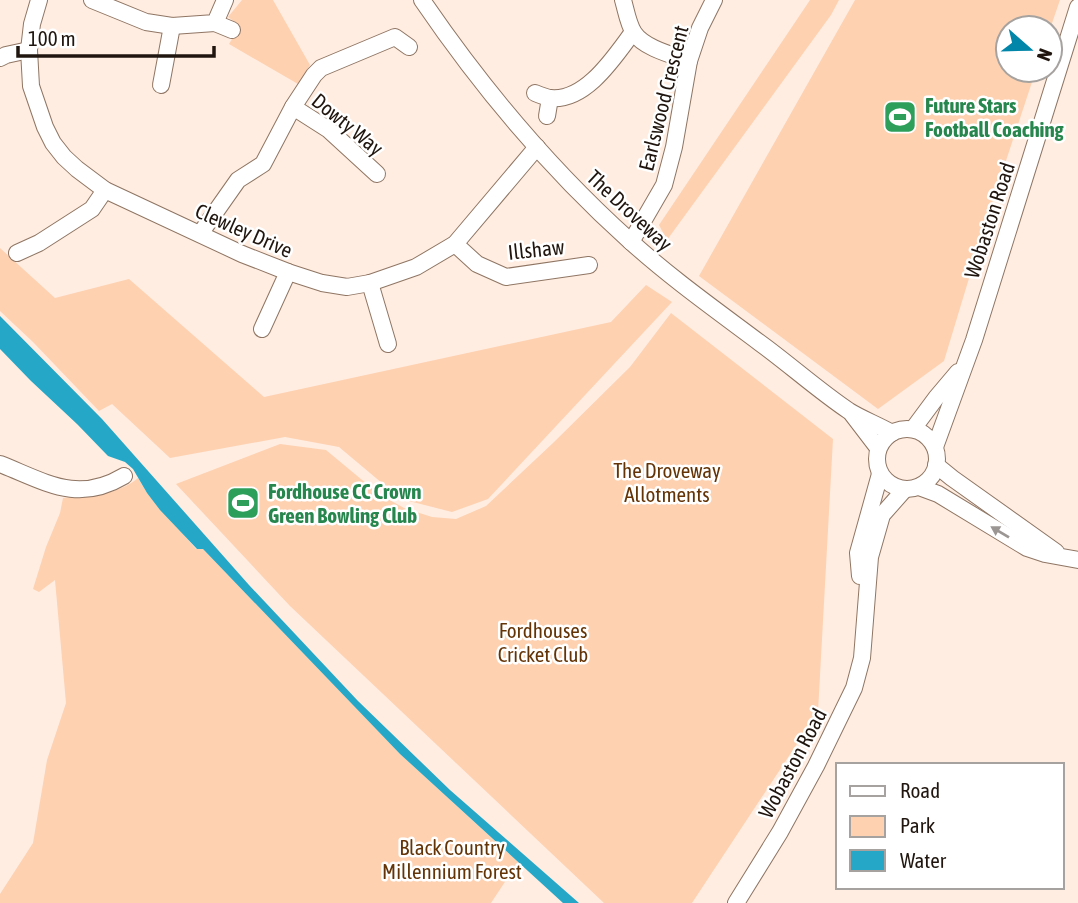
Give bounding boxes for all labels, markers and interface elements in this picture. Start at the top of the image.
scale bar [18,14,214,58]
north arrow [994,14,1064,84]
street label: Earlswood Crescent [633,23,693,173]
text: 100 m [28,26,76,50]
text: N [1033,46,1057,64]
street label: Dowty Way [308,88,389,160]
place label: Future Stars Football Coaching [925,93,1065,141]
sports icon: Future Stars Football Coaching [881,98,919,136]
street label: Wobaston Road [959,159,1019,281]
street label: The Droveway [582,165,678,256]
street label: Clewley Drive [192,198,296,262]
street label: Illshaw [507,234,566,264]
park label: The Droveway Allotments [613,458,721,506]
place label: Fordhouse CC Crown Green Bowling Club [268,479,421,527]
sports icon: Fordhouse CC Crown Green Bowling Club [224,484,262,522]
one-way arrow [991,525,1010,538]
park label: Fordhouses Cricket Club [498,618,588,666]
street label: Wobaston Road [753,704,831,822]
legend [836,763,1064,889]
text: Road [900,778,940,802]
text: Park [900,813,935,837]
park label: Black Country Millennium Forest [382,835,522,883]
text: Water [900,848,947,872]

